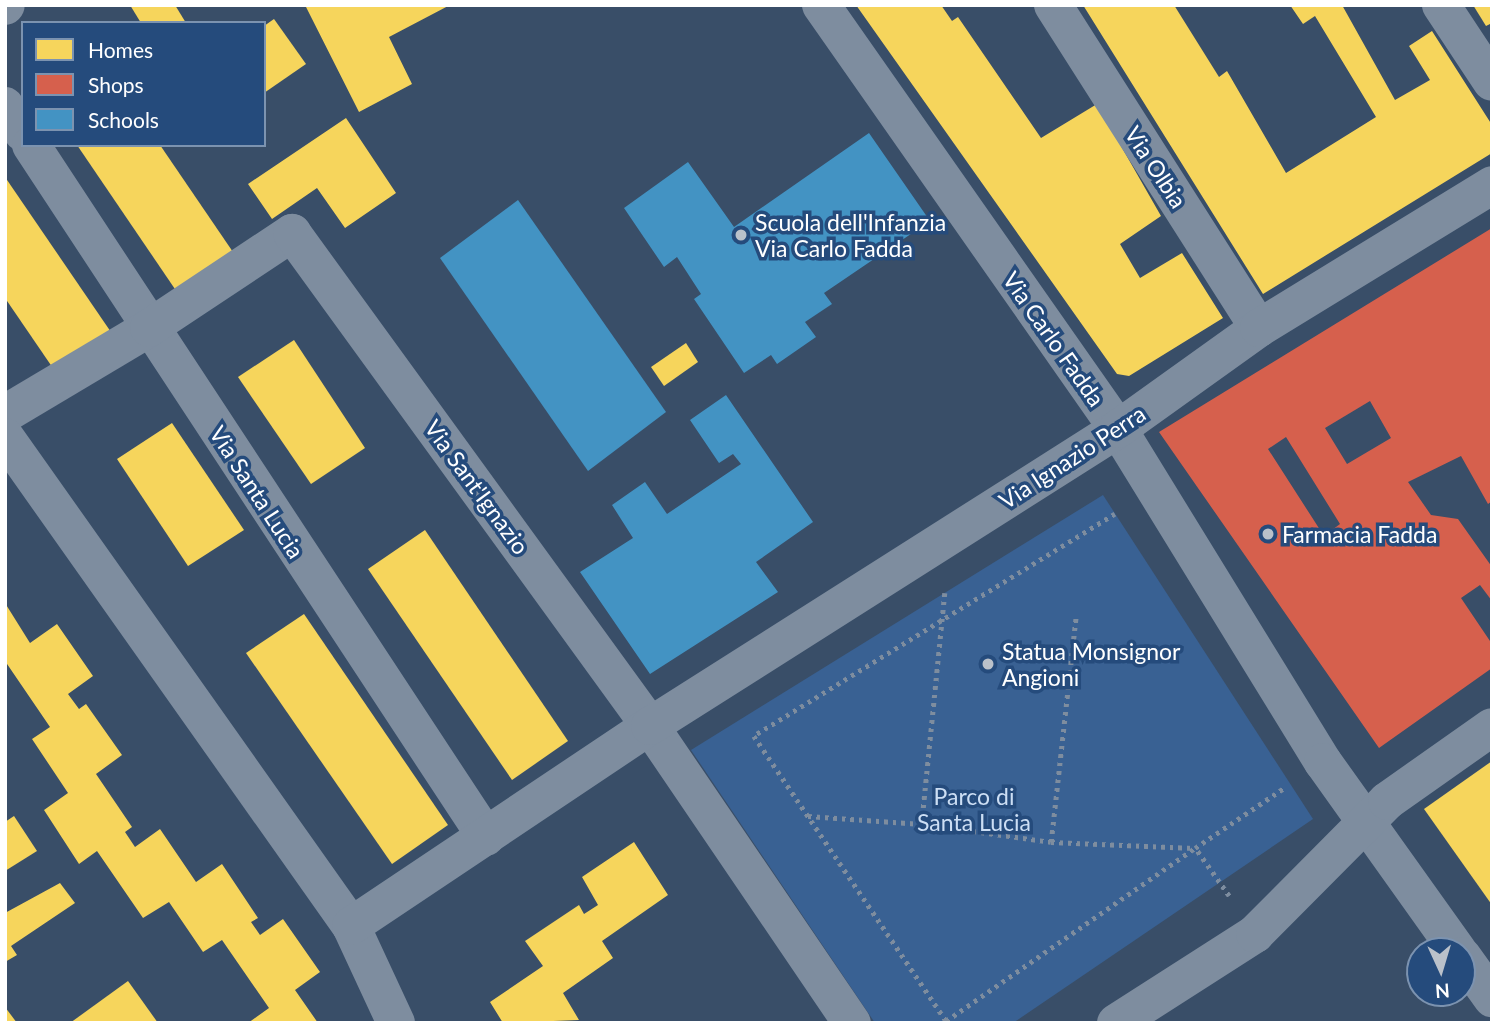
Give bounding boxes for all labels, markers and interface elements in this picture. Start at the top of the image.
legend [21,21,266,147]
text: Homes [88,37,153,62]
text: Shops [88,72,144,97]
text: Schools [88,107,159,132]
street label: Via Olbia [1119,121,1193,213]
place label: Scuola dell'Infanzia Via Carlo Fadda [755,208,946,262]
marker: Scuola dell'Infanzia Via Carlo Fadda [733,227,749,243]
street label: Via Carlo Fadda [997,266,1111,412]
street label: Via Ignazio Perra [994,399,1150,515]
street label: Via Sant'Ignazio [419,415,535,559]
street label: Via Santa Lucia [204,421,310,563]
place label: Farmacia Fadda [1282,520,1437,548]
marker: Farmacia Fadda [1260,526,1276,542]
place label: Statua Monsignor Angioni [1002,637,1180,691]
marker: Statua Monsignor Angioni [980,656,996,672]
park label: Parco di Santa Lucia [917,782,1031,836]
north arrow [1406,937,1476,1007]
text: N [1434,979,1450,1003]

